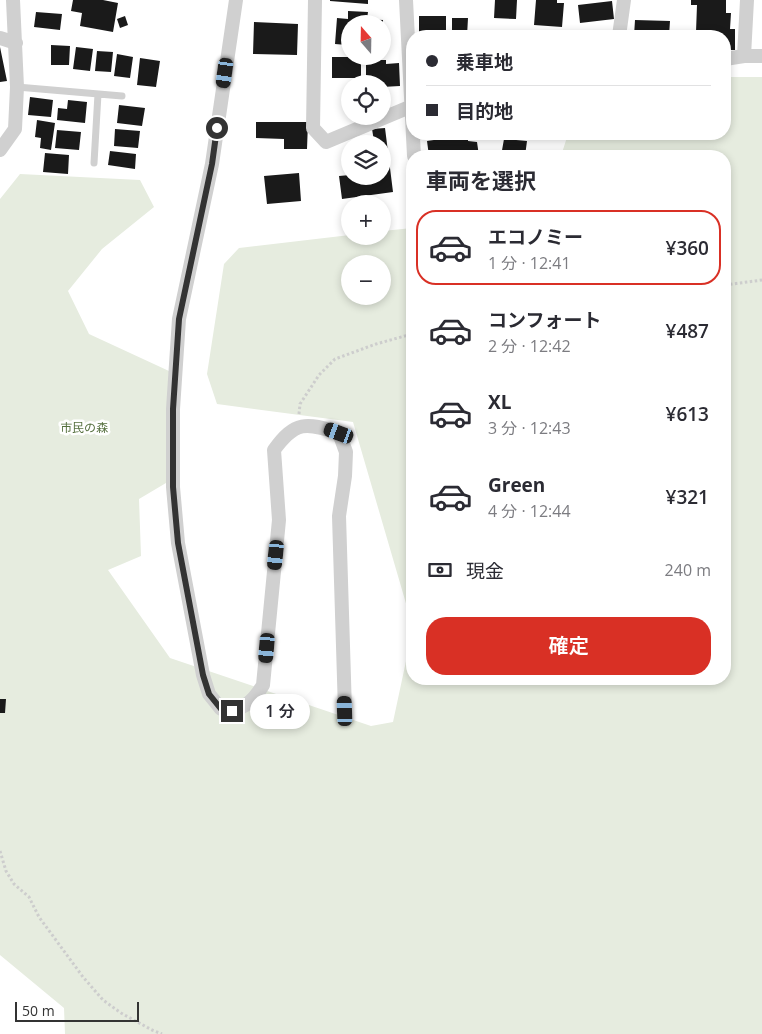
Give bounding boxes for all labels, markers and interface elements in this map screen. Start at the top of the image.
north arrow [341,15,391,65]
map controls [341,15,391,305]
text: 乗車地 [456,49,513,75]
car [215,57,234,89]
button: locate [341,75,391,125]
text: 目的地 [456,98,513,124]
route start [206,117,228,139]
button: layers [341,135,391,185]
text: 車両を選択 [426,165,536,195]
button: + [341,195,391,245]
text: エコノミー [488,224,583,250]
icon: car [428,225,473,270]
text: ¥360 [666,235,709,261]
text: 1 分 · 12:41 [488,252,571,274]
button: − [341,255,391,305]
text: コンフォート [488,307,601,333]
icon: car [428,308,473,353]
text: ¥487 [666,318,709,344]
text: 2 分 · 12:42 [488,335,571,357]
text: XL [488,389,511,415]
icon: car [428,391,473,436]
text: ¥613 [666,401,709,427]
text: 3 分 · 12:43 [488,417,571,439]
park label: 市民の森 [60,419,108,436]
car [322,421,355,445]
text: Green [488,472,545,498]
icon: car [428,474,473,519]
text: ¥321 [666,484,709,510]
text: 4 分 · 12:44 [488,500,571,522]
car [266,539,285,571]
icon: cash [426,556,454,584]
text: 現金 [466,558,504,584]
text: 240 m [665,559,711,581]
button: 確定 [426,617,711,675]
car [258,632,275,664]
callout: 1 分 [250,694,310,728]
car [336,696,353,726]
route end [221,700,243,722]
text: 1 分 [265,700,295,722]
scale bar [15,999,139,1022]
text: 50 m [22,1001,55,1020]

